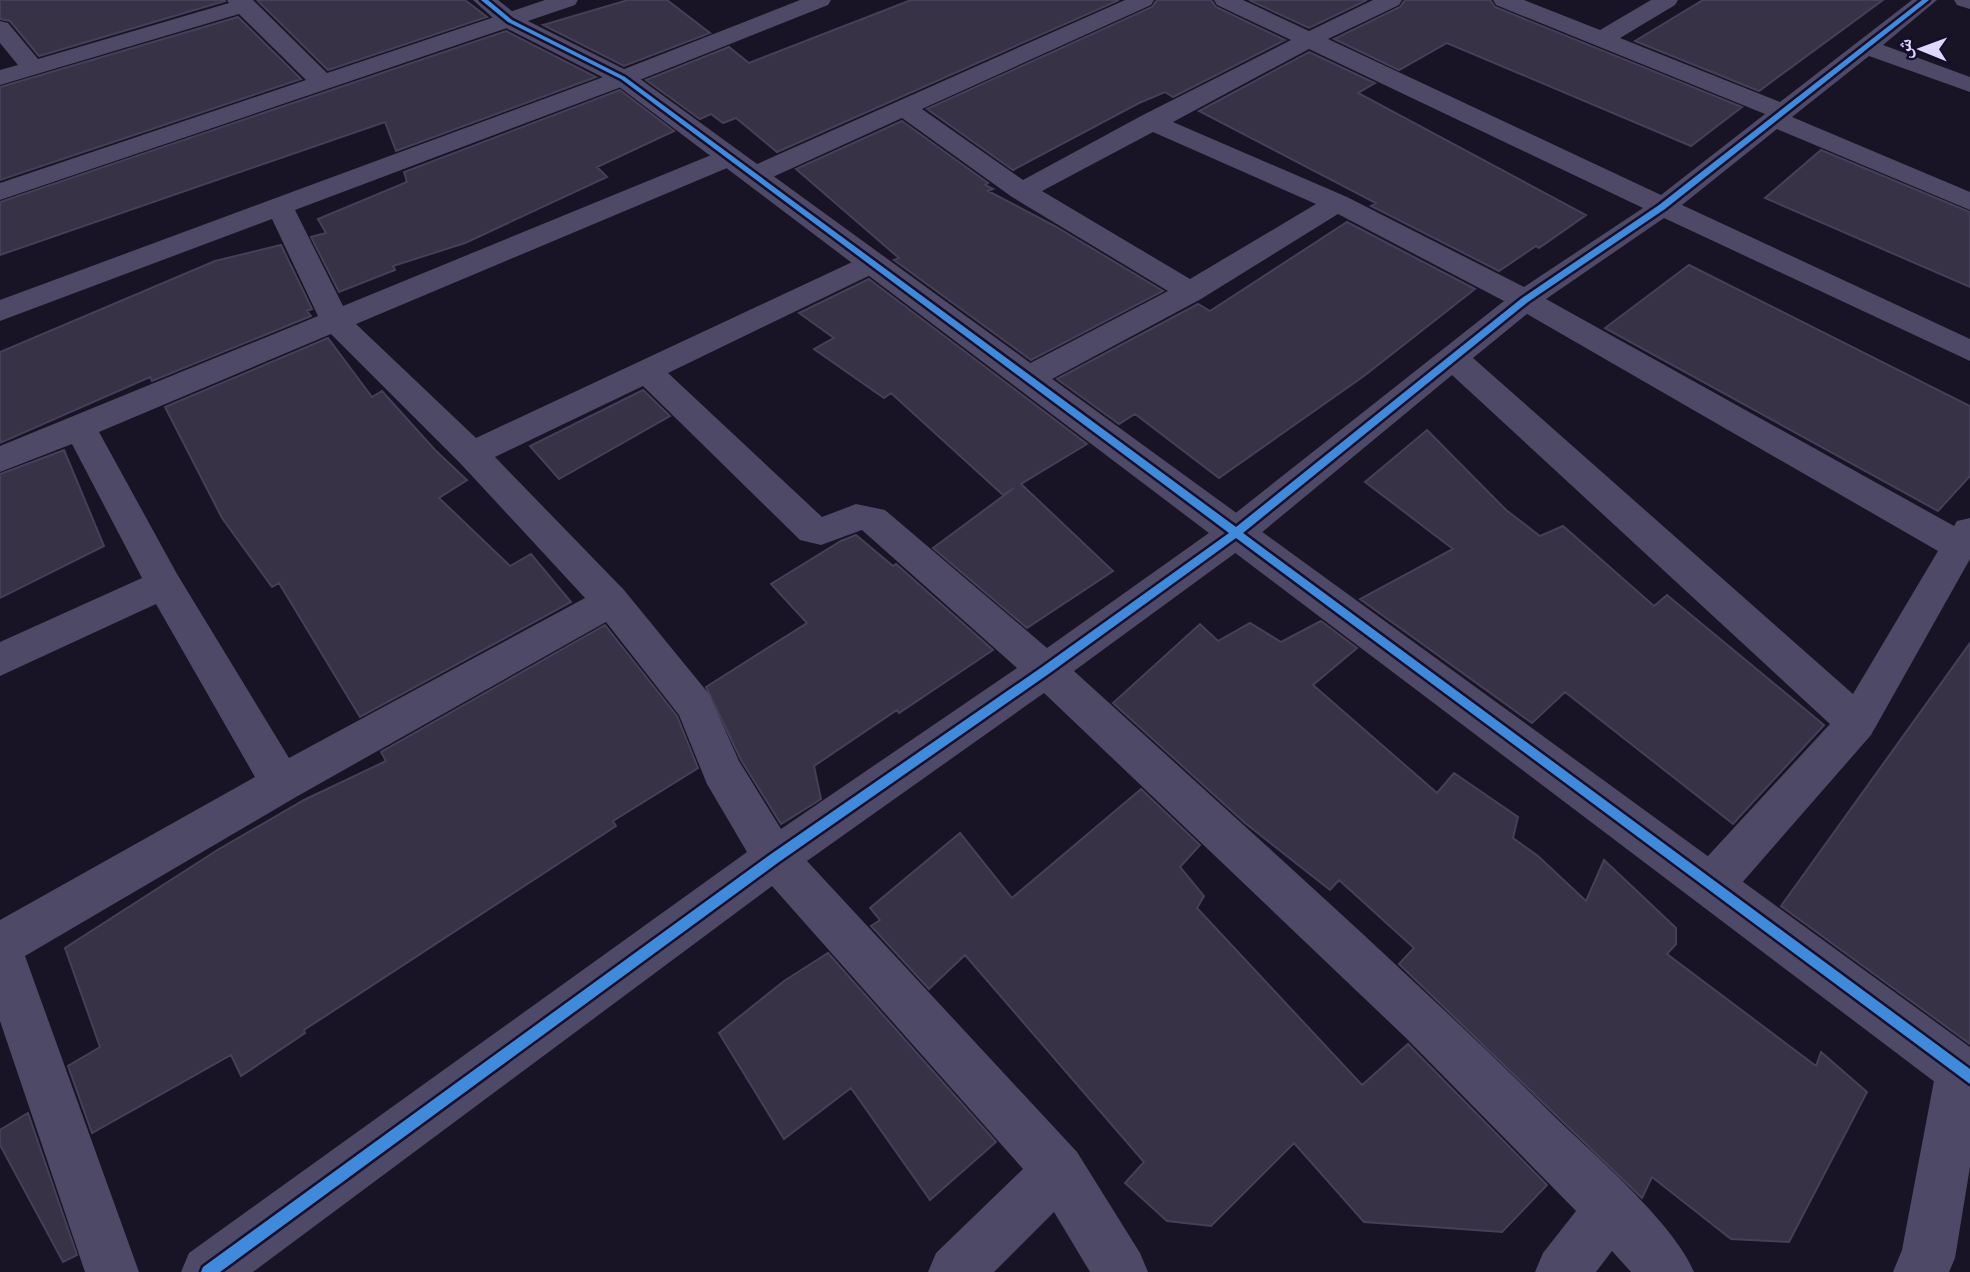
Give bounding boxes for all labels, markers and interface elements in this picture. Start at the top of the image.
north arrow [1886,14,1956,84]
text: ش [1892,38,1916,59]

